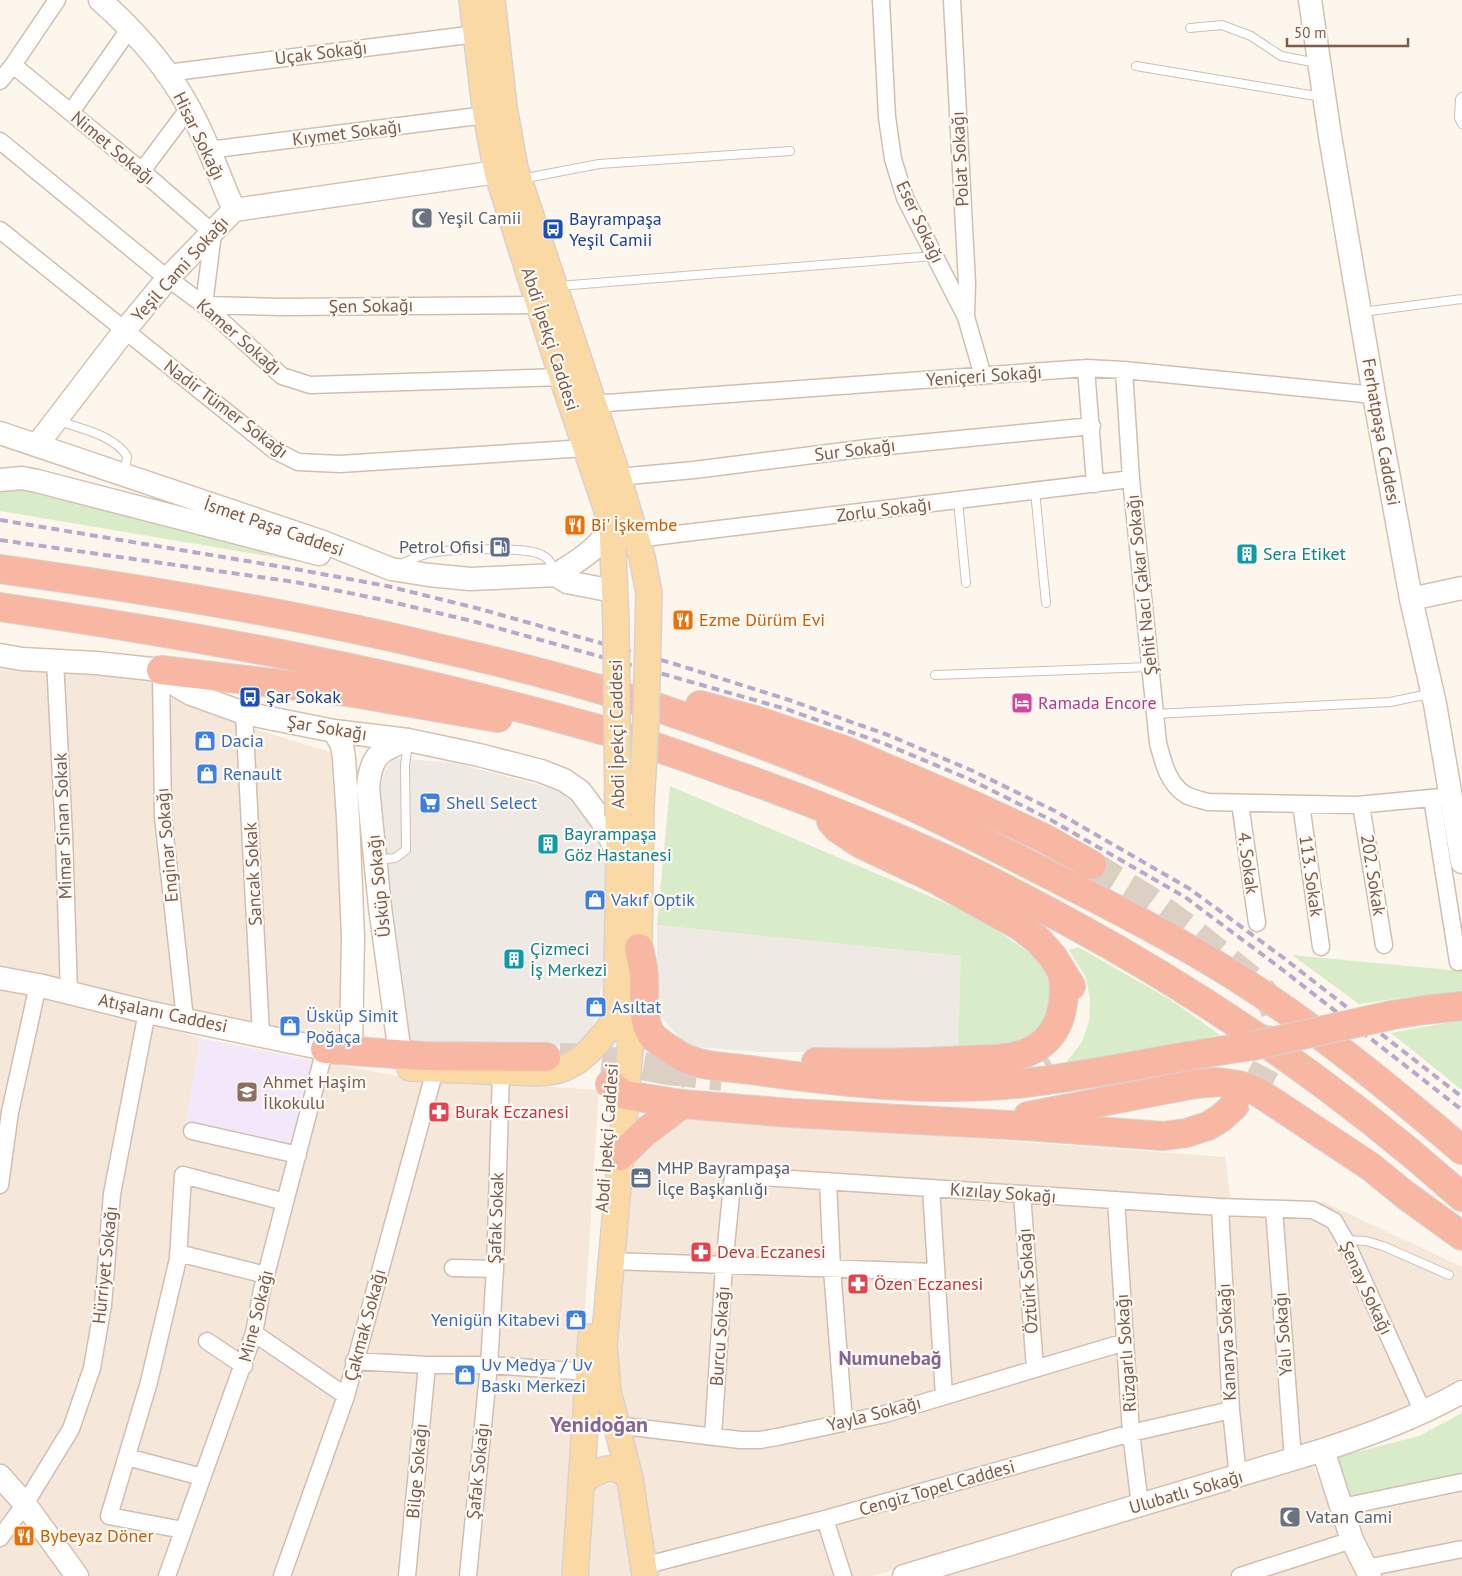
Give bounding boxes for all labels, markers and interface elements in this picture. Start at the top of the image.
scale bar [1287,15,1408,47]
text: 50 m [1294,23,1327,42]
street label: Uçak Sokağı [273,35,368,70]
street label: Hisar Sokağı [168,88,231,184]
street label: Nimet Sokağı [67,106,160,189]
street label: Polat Sokağı [946,111,973,207]
street label: Kıymet Sokağı [291,114,403,151]
street label: Eser Sokağı [891,177,950,267]
mosque icon: Yeşil Camii [410,206,434,230]
place label: Yeşil Camii [438,206,521,229]
place label: Bayrampaşa Yeşil Camii [569,207,662,251]
street label: Yeşil Cami Sokağı [126,211,233,326]
bus stop icon: Bayrampaşa Yeşil Camii [541,217,565,241]
street label: Abdi İpekçi Caddesi [516,264,585,414]
street label: Kamer Sokağı [192,293,287,380]
street label: Şen Sokağı [328,293,413,318]
street label: Nadir Tümer Sokağı [159,354,293,463]
street label: Ferhatpaşa Caddesi [1357,356,1406,507]
street label: Yeniçeri Sokağı [925,360,1043,391]
street label: Sur Sokağı [813,433,897,466]
street label: İsmet Paşa Caddesi [201,492,347,561]
street label: Zorlu Sokağı [835,492,933,527]
street label: Şehit Naci Çakar Sokağı [1121,493,1162,677]
restaurant icon: Bi' İşkembe [563,513,587,537]
place label: Bi' İşkembe [591,513,677,536]
place label: Petrol Ofisi [399,535,484,558]
fuel station icon: Petrol Ofisi [488,535,512,559]
building icon: Sera Etiket [1235,542,1259,566]
place label: Sera Etiket [1263,542,1346,565]
restaurant icon: Ezme Dürüm Evi [671,608,695,632]
place label: Ezme Dürüm Evi [699,608,825,631]
street label: Abdi İpekçi Caddesi [604,659,629,809]
bus stop icon: Şar Sokak [238,685,262,709]
place label: Şar Sokak [266,685,341,708]
hotel icon: Ramada Encore [1010,691,1034,715]
place label: Ramada Encore [1038,691,1157,714]
street label: Şar Sokağı [285,710,369,745]
shop icon: Dacia [193,729,217,753]
place label: Dacia [221,729,264,752]
street label: Mimar Sinan Sokak [48,752,77,900]
shop icon: Renault [195,762,219,786]
place label: Renault [223,762,282,785]
street label: Enginar Sokağı [150,787,183,903]
supermarket icon: Shell Select [418,791,442,815]
place label: Shell Select [446,791,537,814]
street label: Sancak Sokak [238,821,267,926]
place label: Bayrampaşa Göz Hastanesi [564,822,672,866]
street label: 4. Sokak [1233,830,1264,896]
building icon: Bayrampaşa Göz Hastanesi [536,832,560,856]
street label: Üsküp Sokağı [362,833,395,939]
street label: 202. Sokak [1356,833,1391,918]
street label: 113. Sokak [1294,834,1329,919]
shop icon: Vakıf Optik [583,888,607,912]
place label: Vakıf Optik [610,888,695,911]
place label: Çizmeci İş Merkezi [530,937,607,981]
building icon: Çizmeci İş Merkezi [502,947,526,971]
street label: Atışalanı Caddesi [97,988,230,1037]
shop icon: Asıltat [584,995,608,1019]
place label: Asıltat [612,995,661,1018]
place label: Üsküp Simit Poğaça [306,1004,398,1048]
shop icon: Üsküp Simit Poğaça [278,1014,302,1038]
street label: Abdi İpekçi Caddesi [590,1063,623,1213]
place label: Ahmet Haşim İlkokulu [263,1070,366,1114]
school or university icon: Ahmet Haşim İlkokulu [235,1080,259,1104]
pharmacy icon: Burak Eczanesi [427,1100,451,1124]
place label: Burak Eczanesi [455,1100,569,1123]
place label: MHP Bayrampaşa İlçe Başkanlığı [657,1156,790,1200]
office icon: MHP Bayrampaşa İlçe Başkanlığı [629,1166,653,1190]
street label: Şafak Sokak [482,1172,509,1264]
street label: Kızılay Sokağı [949,1177,1057,1208]
street label: Hürriyet Sokağı [87,1205,122,1325]
street label: Öztürk Sokağı [1012,1227,1043,1335]
street label: Şenay Sokağı [1335,1237,1398,1339]
pharmacy icon: Deva Eczanesi [689,1240,713,1264]
place label: Deva Eczanesi [717,1240,826,1263]
street label: Çakmak Sokağı [339,1266,391,1383]
street label: Mine Sokağı [233,1267,278,1364]
pharmacy icon: Özen Eczanesi [846,1272,870,1296]
place label: Özen Eczanesi [874,1272,983,1295]
street label: Kanarya Sokağı [1212,1283,1241,1401]
street label: Burcu Sokağı [705,1285,734,1387]
street label: Yalı Sokağı [1268,1291,1297,1377]
street label: Rüzgarlı Sokağı [1110,1293,1141,1413]
place label: Yenigün Kitabevi [431,1308,560,1331]
shop icon: Yenigün Kitabevi [564,1308,588,1332]
district label: Numunebağ [838,1345,942,1371]
place label: Uv Medya / Uv Baskı Merkezi [481,1353,593,1397]
shop icon: Uv Medya / Uv Baskı Merkezi [453,1363,477,1387]
street label: Yayla Sokağı [824,1391,923,1436]
district label: Yenidoğan [549,1410,648,1438]
street label: Şafak Sokağı [461,1421,494,1521]
street label: Bilge Sokağı [401,1422,432,1520]
street label: Cengiz Topel Caddesi [856,1454,1017,1521]
street label: Ulubatlı Sokağı [1126,1464,1246,1519]
mosque icon: Vatan Cami [1278,1505,1302,1529]
place label: Vatan Cami [1305,1505,1392,1528]
restaurant icon: Bybeyaz Döner [12,1524,36,1548]
place label: Bybeyaz Döner [40,1524,154,1547]

